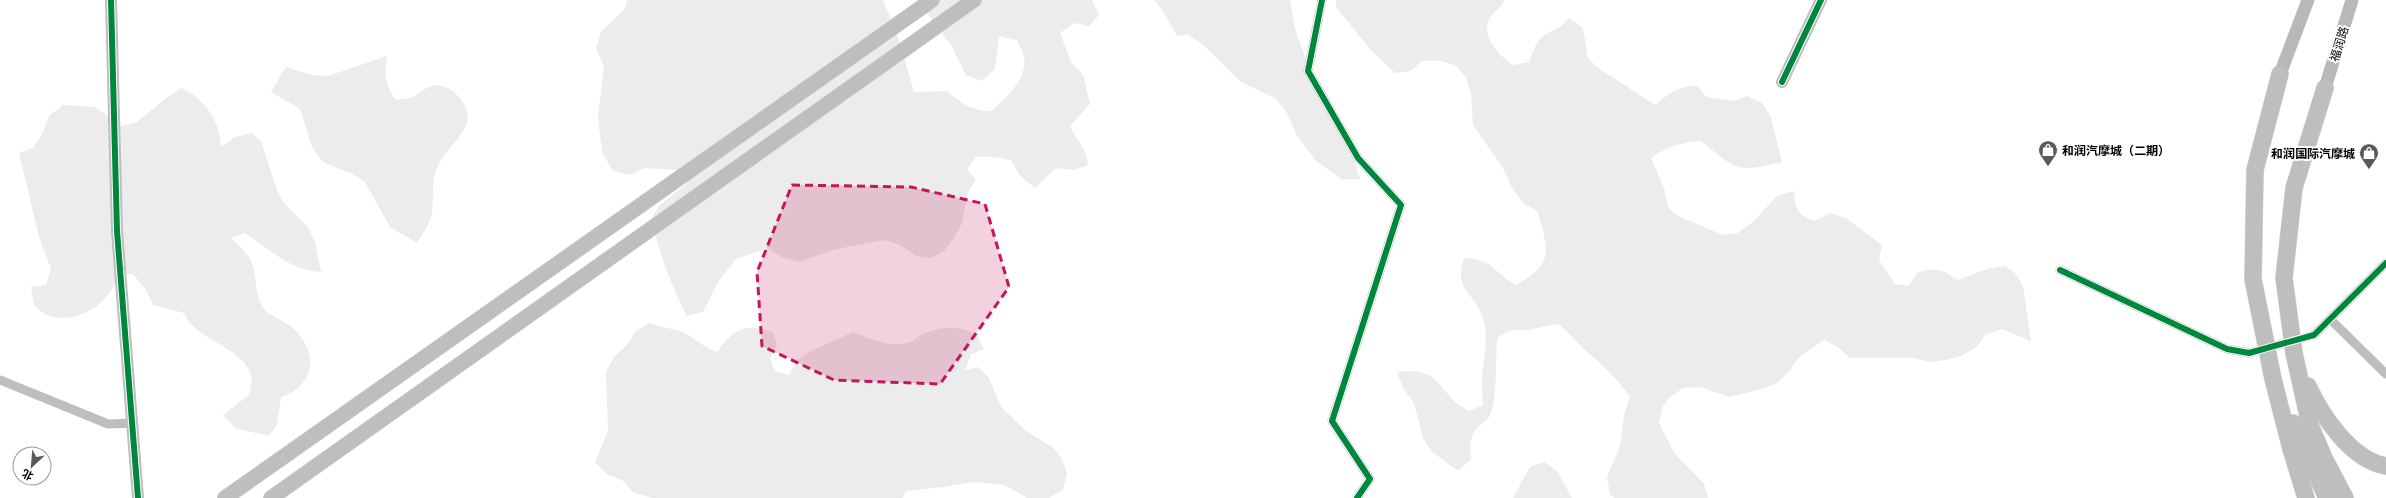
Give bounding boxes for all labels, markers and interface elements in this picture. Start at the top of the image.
street label: 福润路 [2327,25,2351,63]
shop icon: 和润汽摩城（二期） [2037,139,2059,167]
shop icon: 和润国际汽摩城 [2358,142,2380,170]
place label: 和润汽摩城（二期） [2062,143,2170,158]
place label: 和润国际汽摩城 [2271,146,2355,161]
north arrow [12,446,52,486]
text: 北 [20,467,35,484]

